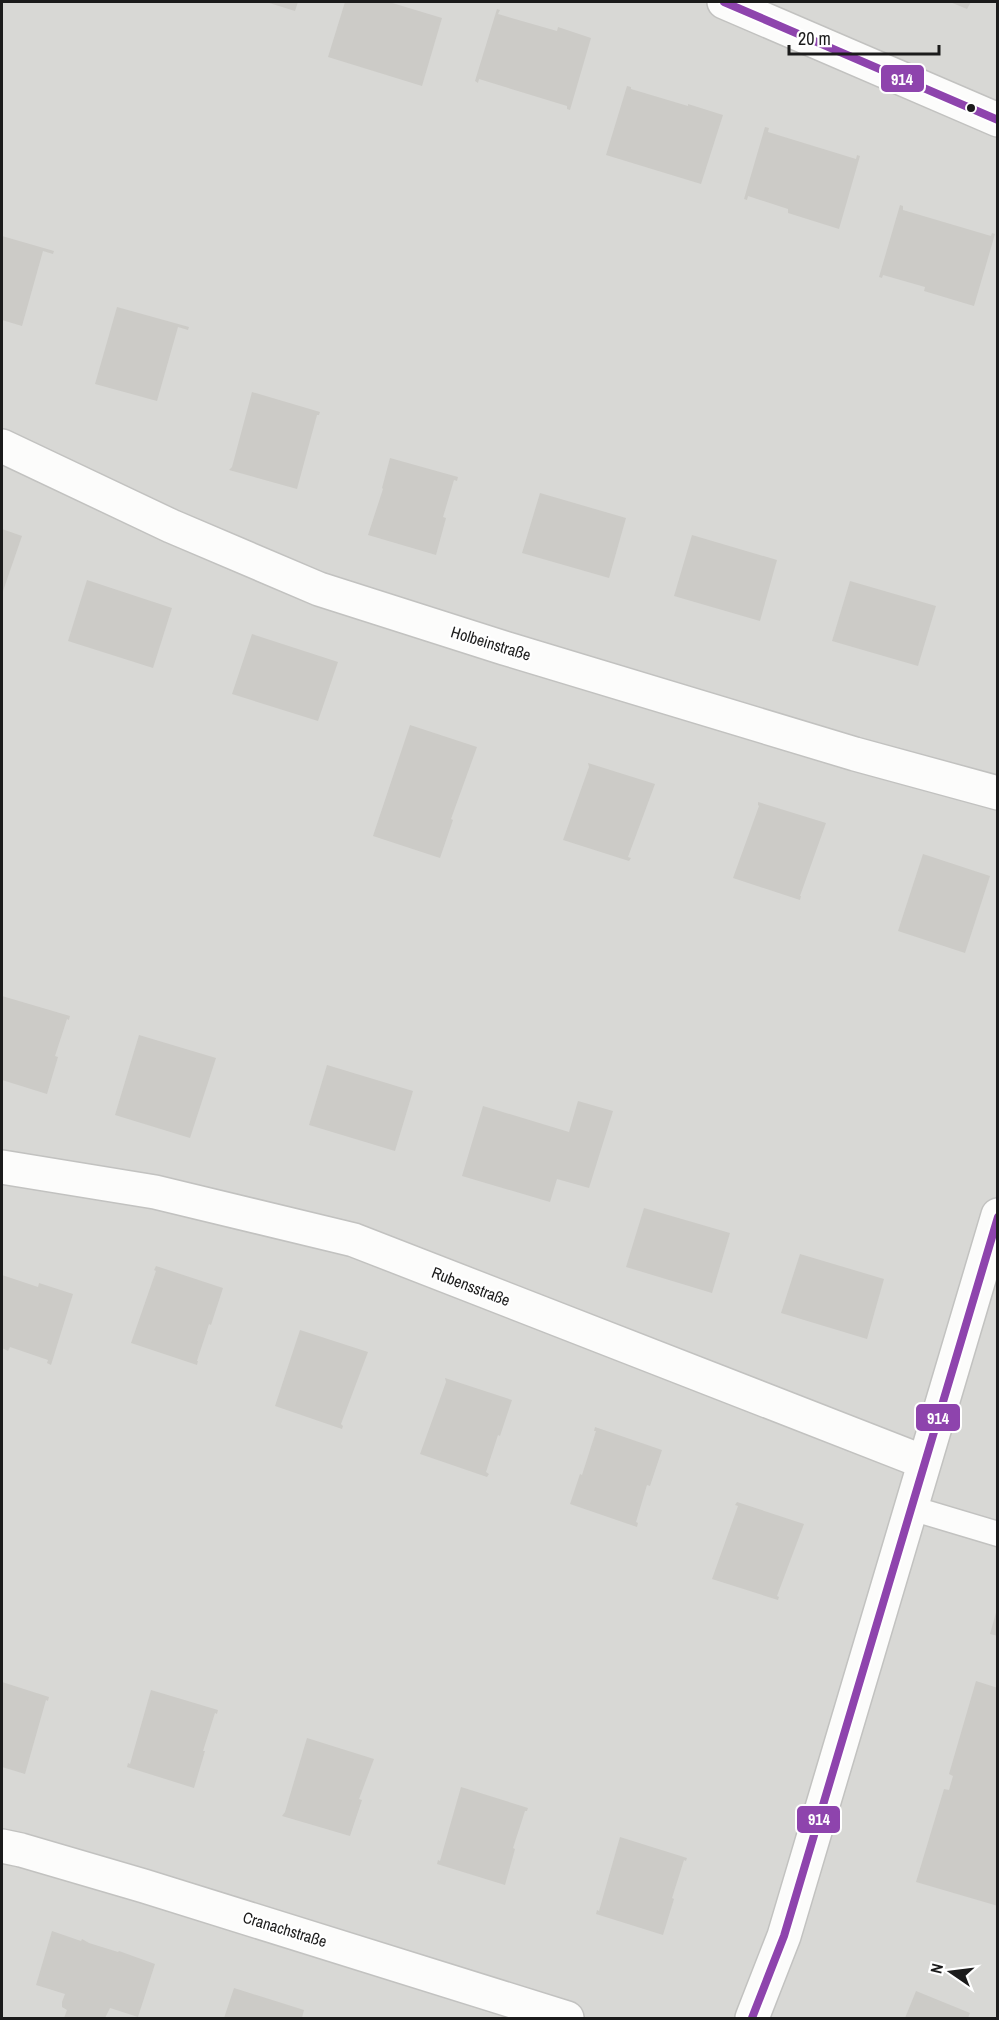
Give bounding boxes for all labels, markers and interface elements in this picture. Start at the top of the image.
scale bar [789,18,939,56]
text: 20 m [798,26,831,51]
line badge: 914 [880,64,925,93]
text: 914 [891,68,914,90]
unlabelled marker [965,102,977,114]
street label: Holbeinstraße [448,620,534,666]
street label: Rubensstraße [429,1261,513,1311]
line badge: 914 [915,1403,961,1432]
text: 914 [927,1407,950,1429]
line badge: 914 [796,1805,841,1834]
text: 914 [808,1808,831,1830]
street label: Cranachstraße [240,1906,330,1952]
north arrow [921,1942,981,2002]
text: N [925,1961,948,1976]

